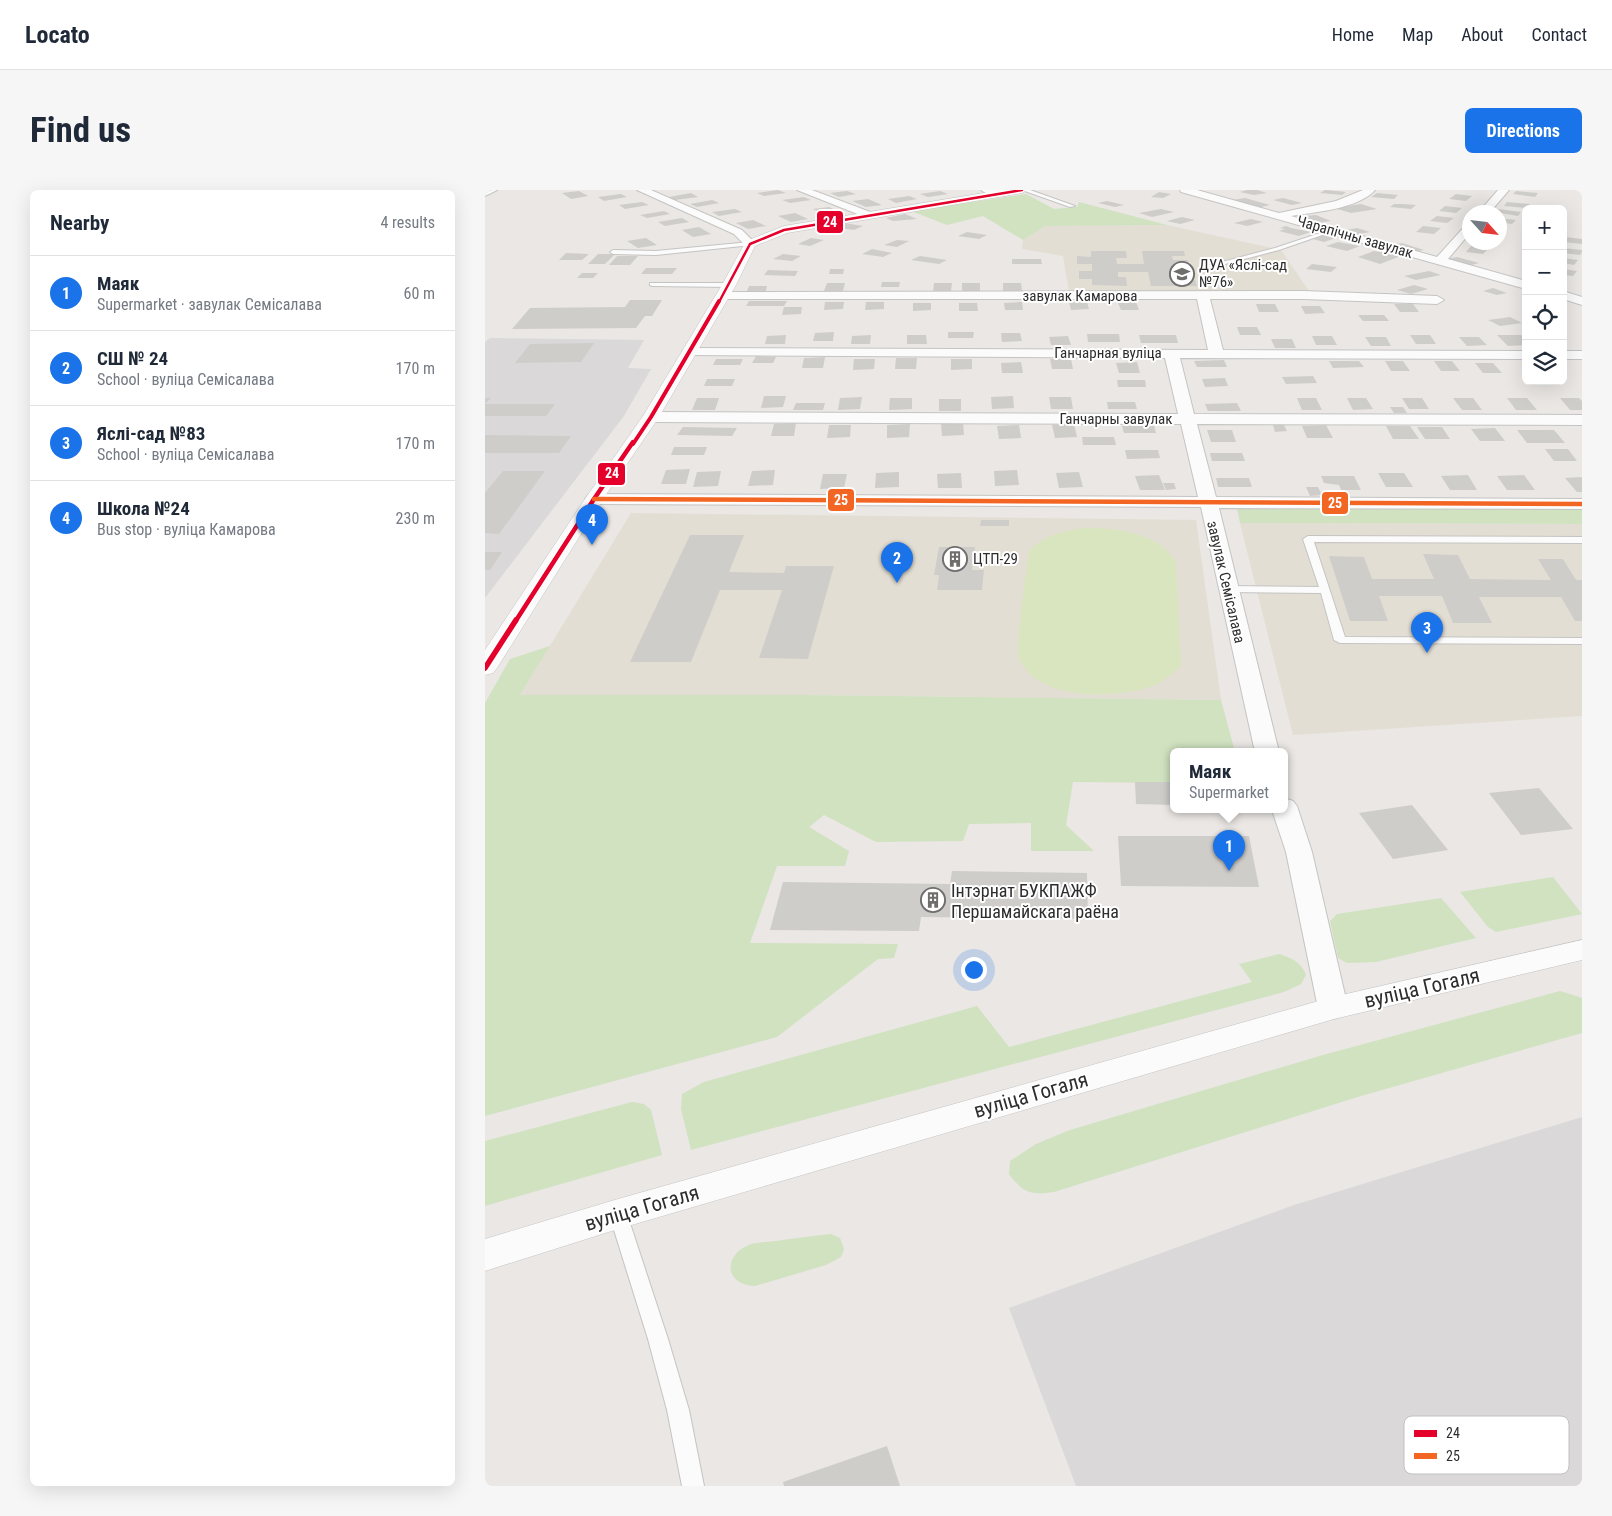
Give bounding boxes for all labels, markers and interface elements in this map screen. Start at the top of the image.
text: Locato [25,21,90,49]
text: Home [1332,24,1374,45]
text: Map [1402,24,1433,45]
text: About [1461,24,1503,45]
text: Contact [1531,24,1587,45]
button: Directions [1465,108,1582,153]
text: Find us [30,110,131,151]
north arrow [1462,205,1507,250]
map controls [1522,205,1567,385]
button: + [1522,205,1567,250]
line badge: 24 [816,210,844,234]
text: Nearby [50,211,109,235]
street label: Чарапічны завулак [1295,212,1415,262]
text: 4 results [380,213,435,232]
text: 24 [823,214,837,230]
button: − [1522,250,1567,295]
place label: ДУА «Яслі-сад №76» [1199,256,1287,291]
school or university icon: ДУА «Яслі-сад №76» [1169,261,1195,287]
text: Маяк [97,272,139,295]
text: 1 [62,284,70,303]
text: 60 m [403,284,435,303]
street label: завулак Камарова [1023,287,1137,305]
text: Supermarket · завулак Семісалава [97,295,322,314]
button: locate [1522,295,1567,340]
button: layers [1522,340,1567,385]
street label: Ганчарная вуліца [1054,344,1162,362]
text: СШ № 24 [97,347,168,370]
text: 2 [62,359,70,378]
text: 170 m [396,359,435,378]
text: School · вуліца Семісалава [97,370,274,389]
street label: Ганчарны завулак [1060,410,1173,428]
text: Яслі-сад №83 [97,422,205,445]
text: 3 [62,434,70,453]
text: 170 m [396,434,435,453]
text: School · вуліца Семісалава [97,445,274,464]
line badge: 24 [597,462,626,486]
text: 24 [605,465,619,481]
line badge: 25 [827,488,855,512]
line badge: 25 [1321,491,1349,515]
text: 25 [834,492,848,508]
text: 25 [1328,495,1342,511]
text: Школа №24 [97,497,190,520]
pin: 4 [576,504,608,545]
text: 4 [62,509,70,528]
text: 230 m [396,509,435,528]
street label: завулак Семісалава [1203,519,1249,645]
text: Bus stop · вуліца Камарова [97,520,276,539]
pin: 2 [881,542,913,583]
building icon: ЦТП-29 [942,546,968,572]
place label: ЦТП-29 [973,550,1018,568]
pin: 3 [1411,612,1443,653]
popup [1170,748,1288,813]
text: Маяк [1189,760,1231,783]
text: Supermarket [1189,783,1269,802]
pin: 1 [1213,830,1245,871]
place label: Інтэрнат БУКПАЖФ Першамайскага раёна [951,880,1119,922]
building icon: Інтэрнат БУКПАЖФ Першамайскага раёна [920,887,946,913]
your location [961,957,987,983]
street label: вуліца Гогаля [1362,963,1482,1013]
street label: вуліца Гогаля [971,1067,1091,1123]
street label: вуліца Гогаля [582,1180,702,1236]
legend [1404,1416,1569,1474]
text: 24 [1446,1425,1460,1441]
text: 25 [1446,1448,1460,1464]

